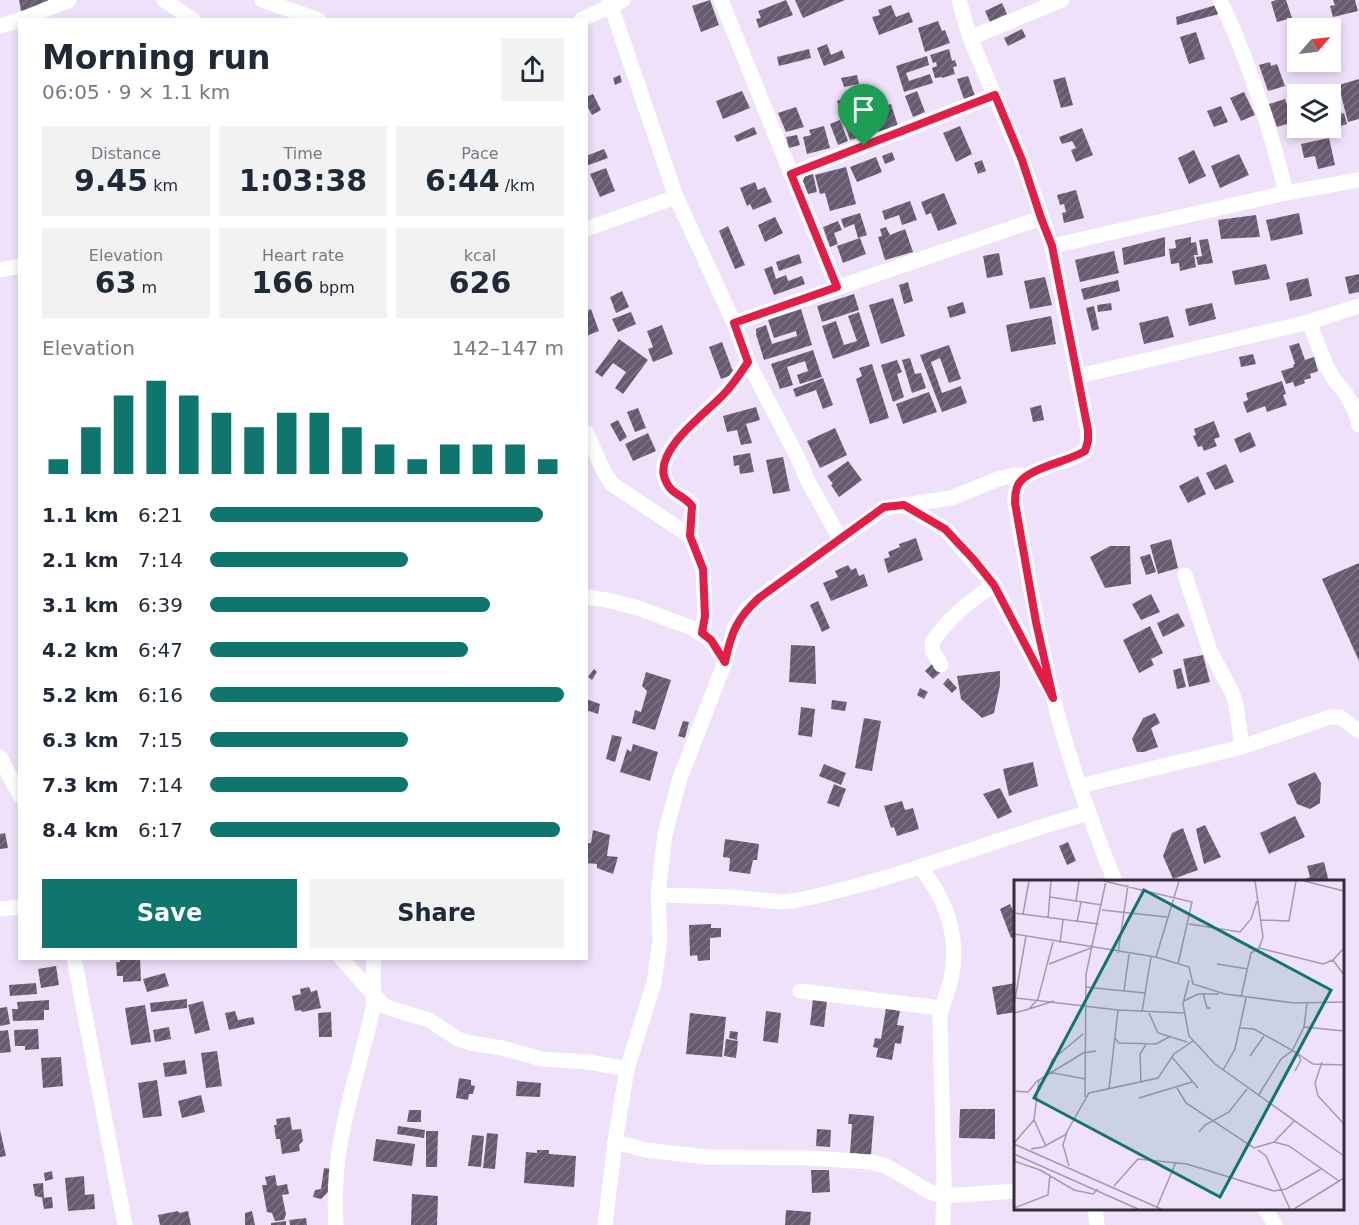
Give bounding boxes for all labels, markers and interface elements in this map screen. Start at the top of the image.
north arrow [1287,18,1341,72]
map controls [1287,18,1341,138]
text: Morning run [42,38,270,77]
button: share [501,38,564,101]
text: 06:05 · 9 × 1.1 km [42,80,230,104]
pin [838,84,889,146]
button: layers [1287,84,1341,138]
icon: arrive [847,93,880,126]
text: Distance [91,144,161,163]
text: Time [283,144,323,163]
text: Pace [461,144,499,163]
text: 9.45 [74,163,148,198]
text: 1:03:38 [239,163,367,198]
text: 6:44 [425,163,500,198]
text: km [148,176,178,195]
text: /km [500,176,535,195]
text: Elevation [89,246,163,265]
text: Heart rate [262,246,344,265]
text: kcal [464,246,496,265]
text: 63 [95,265,137,300]
text: 166 [251,265,314,300]
text: 626 [449,265,511,300]
text: m [137,278,157,297]
text: bpm [314,278,355,297]
text: Elevation [42,336,135,360]
text: 142–147 m [452,336,564,360]
text: 1.1 km [42,503,119,527]
text: 6:21 [138,503,183,527]
text: 2.1 km [42,548,119,572]
text: 7:14 [138,548,183,572]
text: 3.1 km [42,593,119,617]
text: 6:39 [138,593,183,617]
text: 4.2 km [42,638,119,662]
text: 6:47 [138,638,183,662]
text: 5.2 km [42,683,119,707]
text: 6:16 [138,683,183,707]
text: 6.3 km [42,728,119,752]
text: 7:15 [138,728,183,752]
text: 7.3 km [42,773,119,797]
text: 7:14 [138,773,183,797]
text: 8.4 km [42,818,119,842]
text: 6:17 [138,818,183,842]
button: Save [42,879,297,948]
button: Share [309,879,564,948]
inset map [1014,880,1344,1210]

